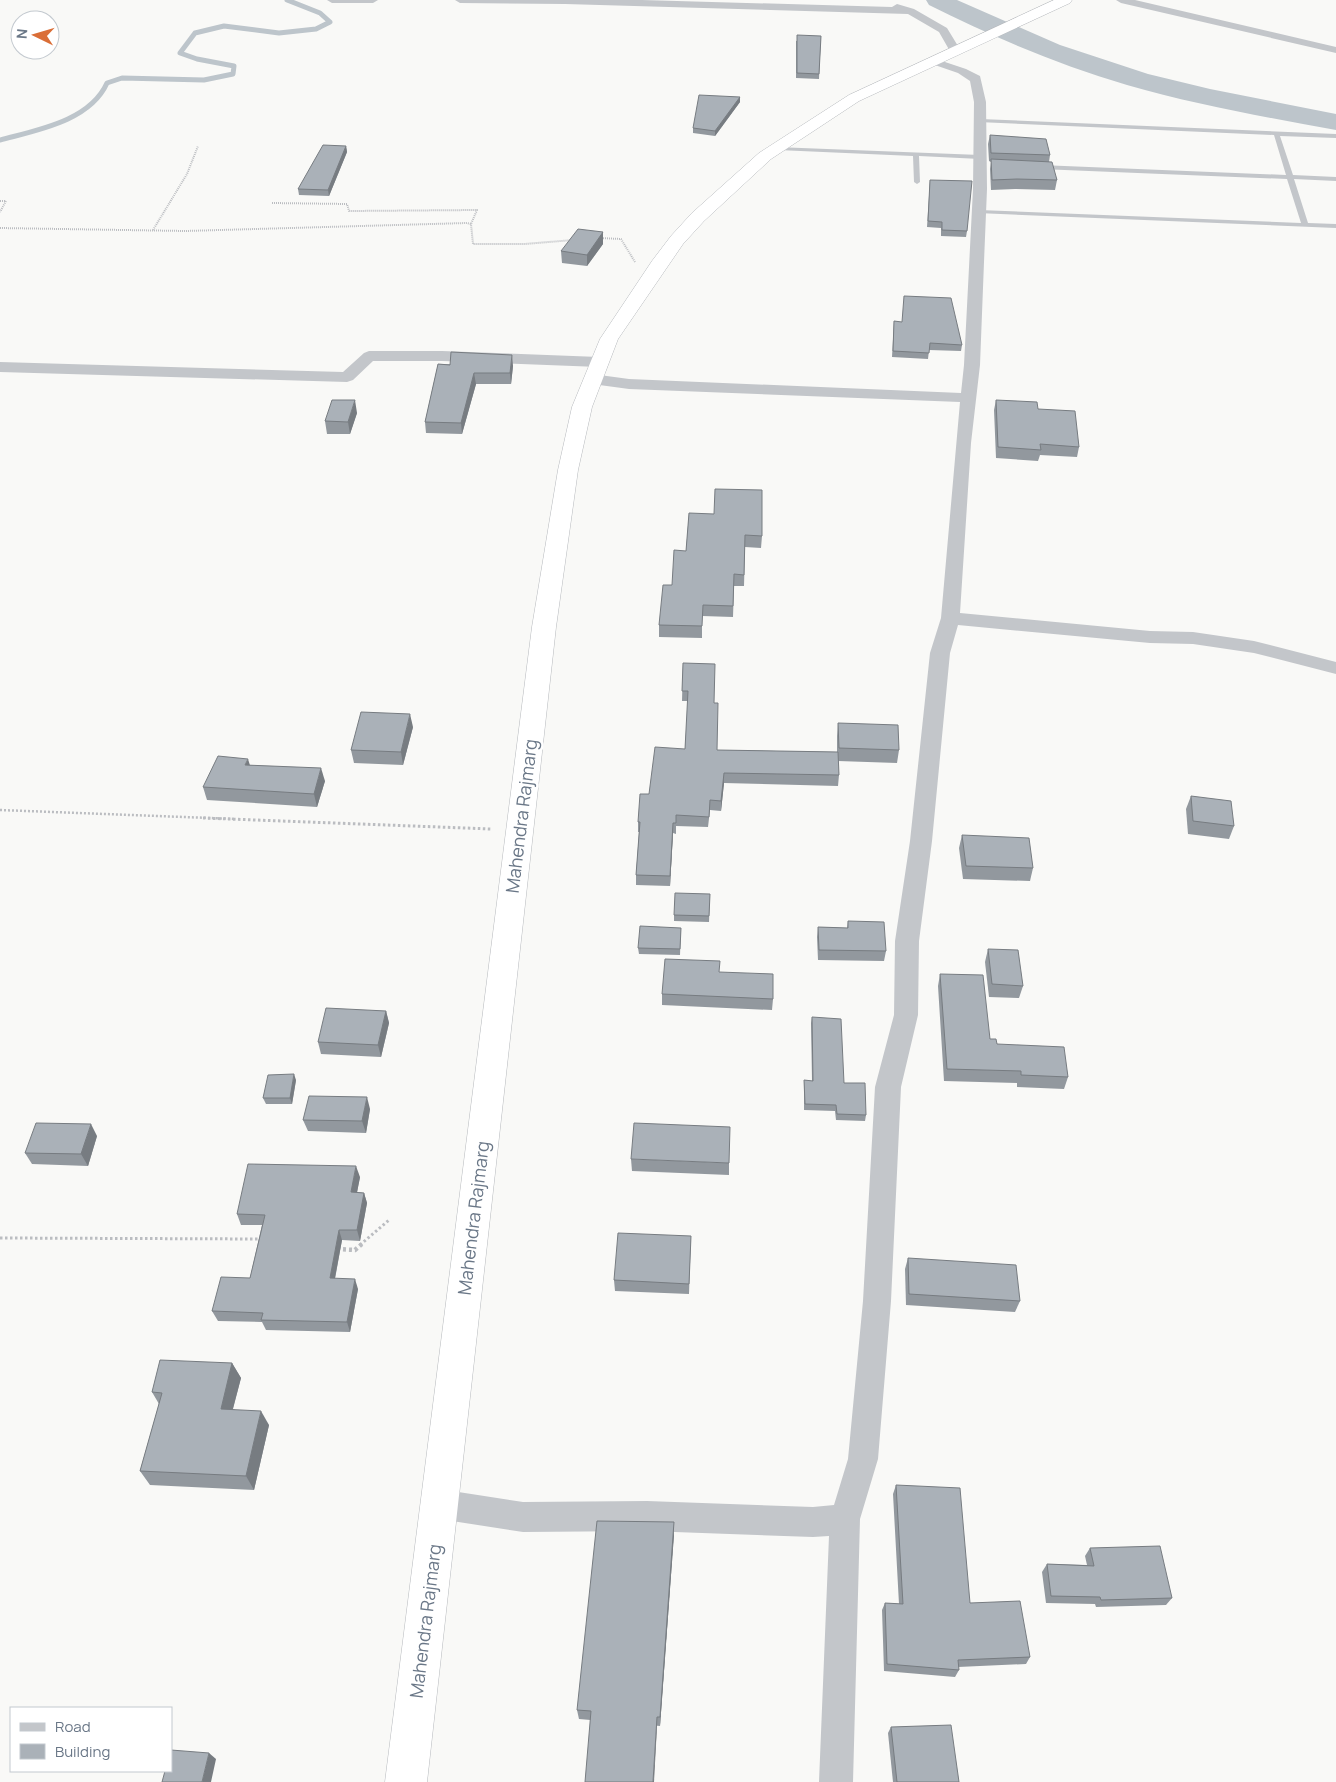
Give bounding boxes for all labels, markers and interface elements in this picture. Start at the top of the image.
north arrow [10,10,60,60]
text: N [12,28,31,40]
street label: Mahendra Rajmarg [500,738,542,894]
street label: Mahendra Rajmarg [452,1140,494,1296]
street label: Mahendra Rajmarg [404,1543,446,1699]
legend [10,1707,172,1772]
text: Road [55,1716,91,1737]
text: Building [55,1741,110,1762]

